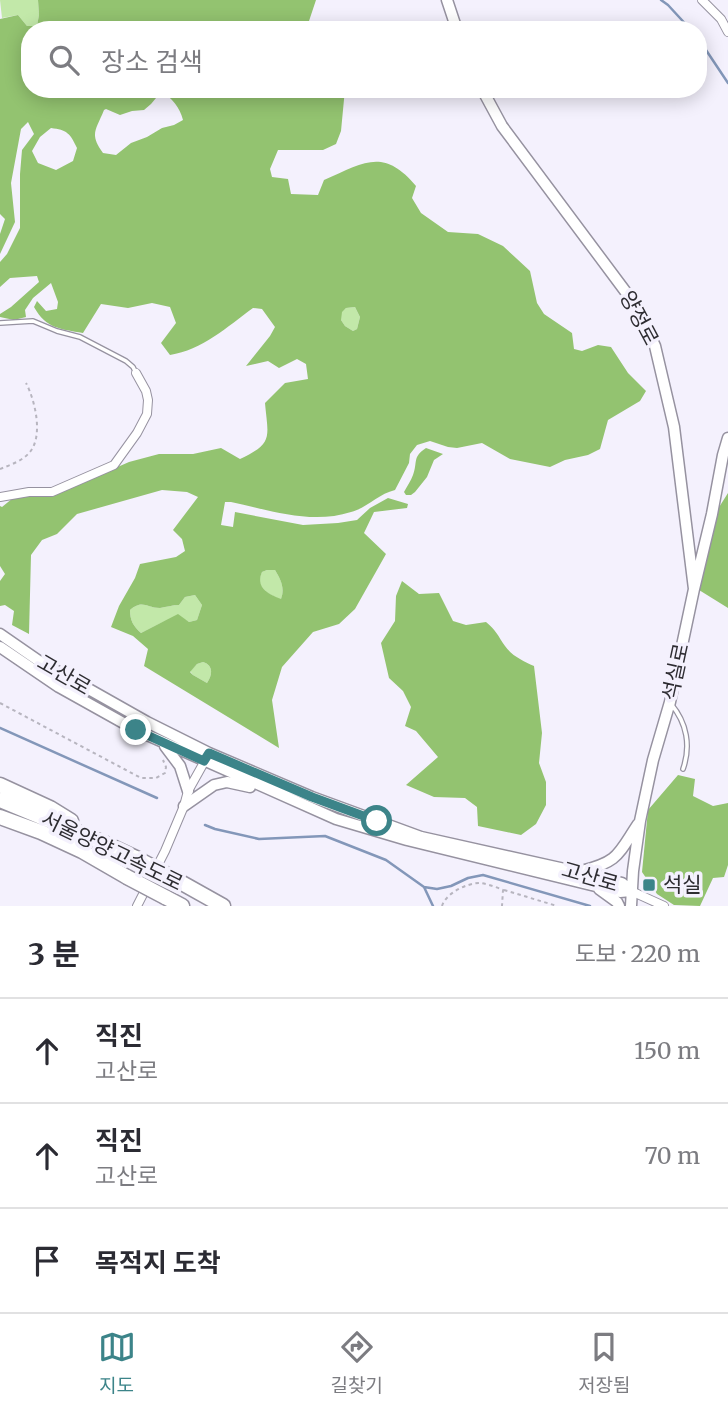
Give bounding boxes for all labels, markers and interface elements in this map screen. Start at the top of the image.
search box [21,21,707,98]
icon: search [45,41,83,79]
text: 장소 검색 [101,45,203,78]
street label: 양정로 [614,286,665,350]
street label: 석실로 [656,641,695,703]
street label: 고산로 [32,648,96,701]
route end [120,714,151,745]
street label: 서울양양고속도로 [37,805,188,897]
route start [361,805,392,836]
street label: 고산로 [559,856,622,897]
place label: 석실 [663,871,702,898]
marker: 석실 [641,877,657,893]
text: 3 분 [28,935,80,973]
text: 도보 · 220 m [575,939,700,968]
text: 직진 [95,1019,143,1052]
icon: ahead [28,1032,66,1070]
text: 150 m [634,1036,700,1065]
text: 고산로 [95,1056,158,1085]
text: 직진 [95,1124,143,1157]
icon: ahead [28,1137,66,1175]
text: 70 m [644,1141,700,1170]
text: 고산로 [95,1161,158,1190]
icon: arrive [28,1242,66,1280]
text: 목적지 도착 [95,1246,221,1279]
tab: 지도 [98,1328,136,1397]
tab: 길찾기 [331,1328,383,1397]
tab: 저장됨 [578,1328,630,1397]

